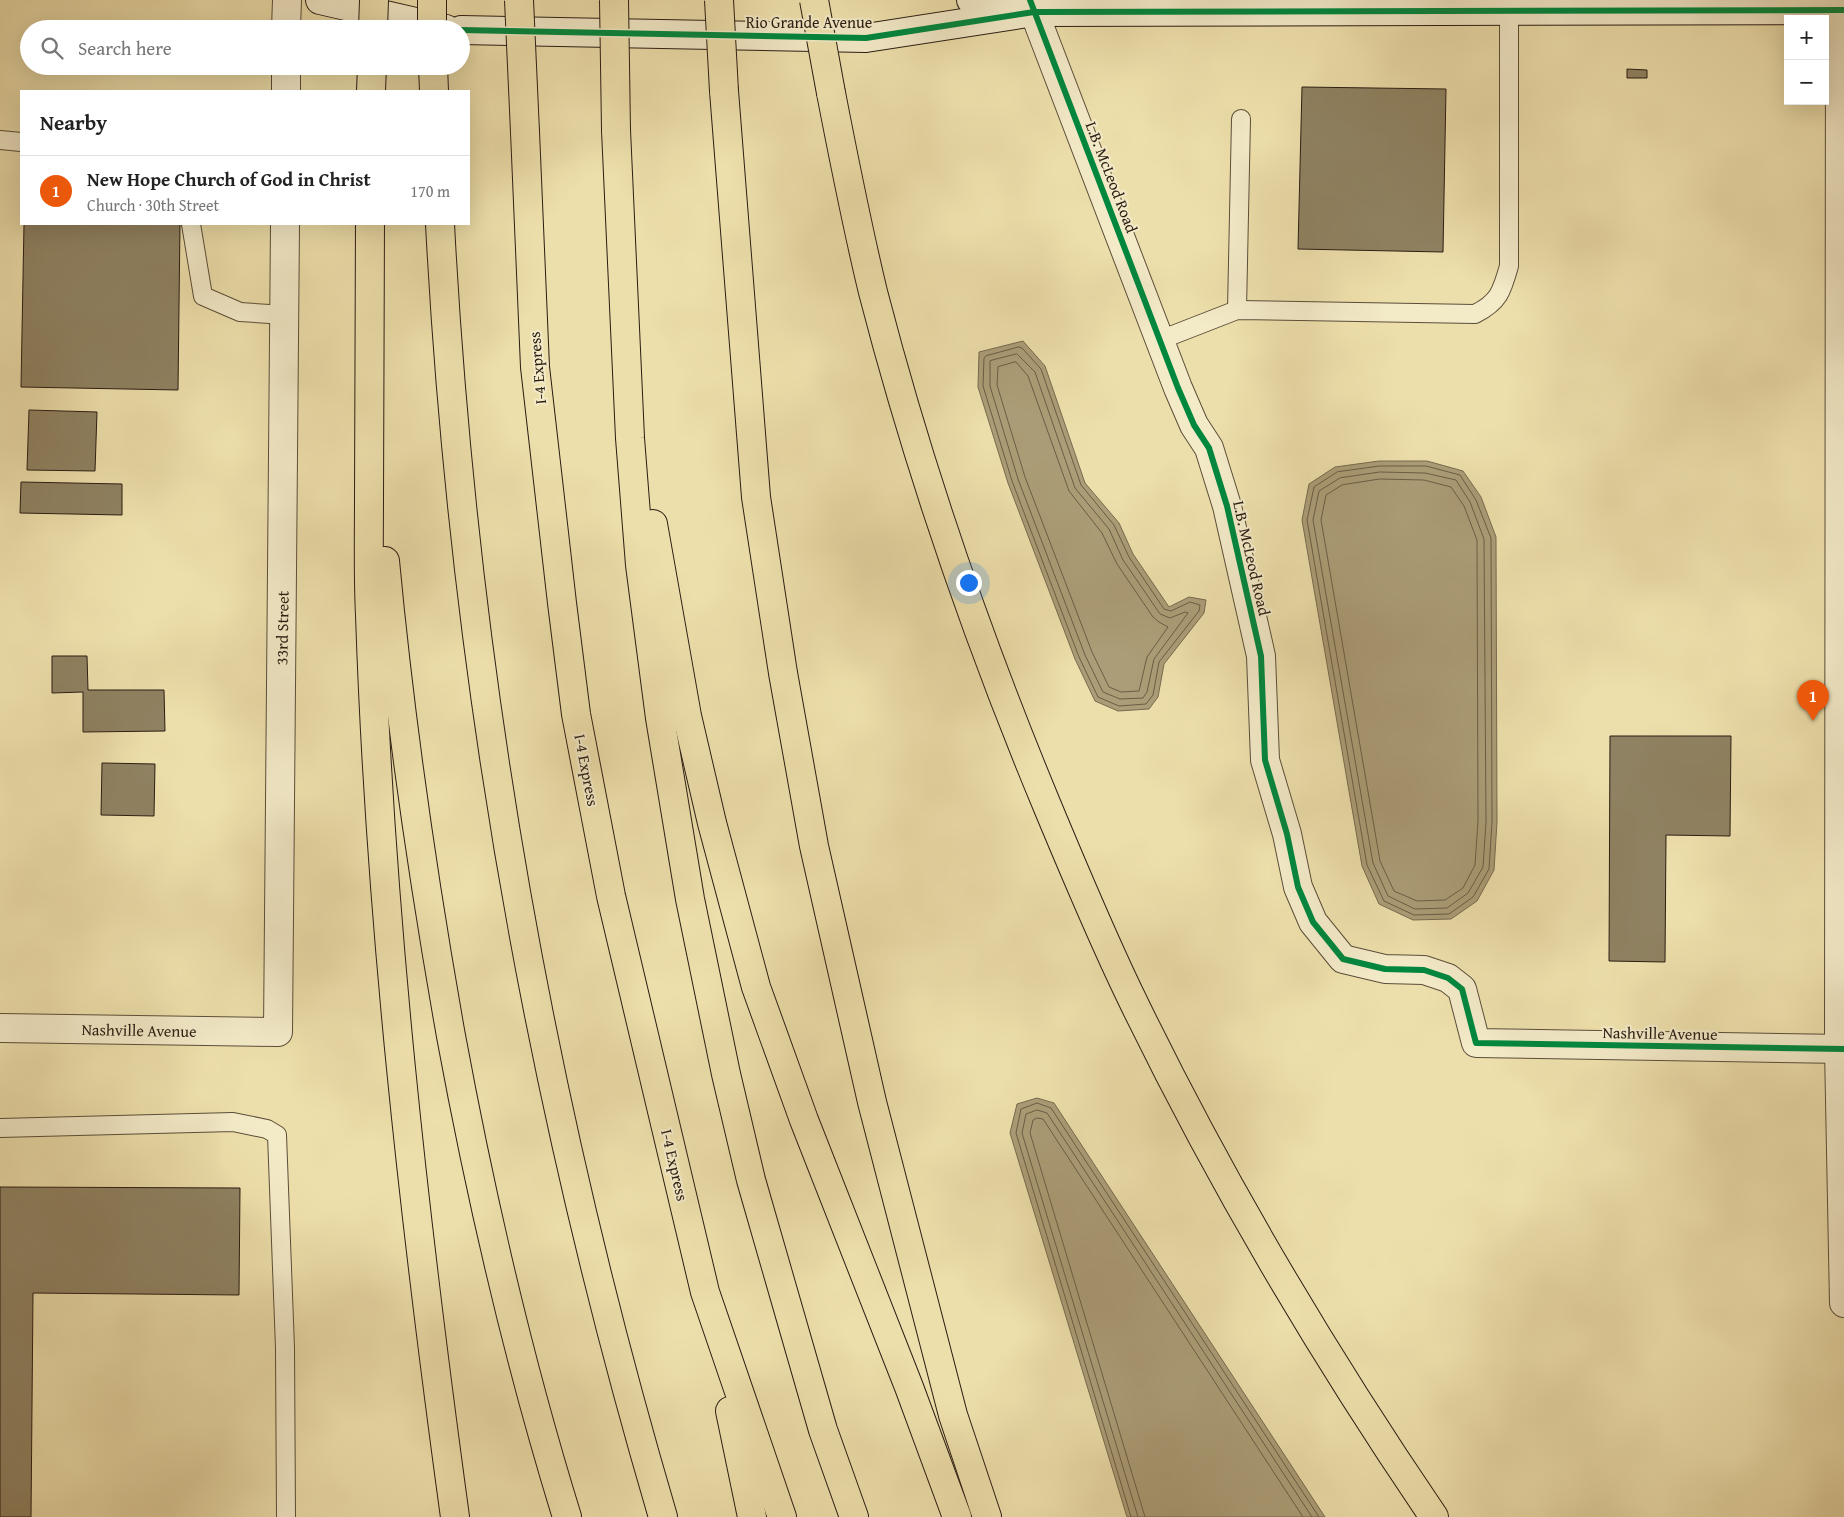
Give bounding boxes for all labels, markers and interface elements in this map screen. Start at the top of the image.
street label: Rio Grande Avenue [746,10,872,34]
map controls [1784,15,1829,105]
button: + [1784,15,1829,60]
search box [20,20,470,75]
icon: search [38,34,66,62]
text: Search here [78,34,172,62]
button: − [1784,60,1829,105]
text: Nearby [40,107,107,138]
street label: L.B. McLeod Road [1080,118,1144,237]
text: New Hope Church of God in Christ [87,165,371,193]
text: 1 [52,179,60,203]
text: 170 m [410,179,450,203]
text: Church · 30th Street [87,193,219,217]
street label: I-4 Express [522,331,552,405]
street label: L.B. McLeod Road [1227,498,1277,618]
your location [956,570,982,596]
street label: 33rd Street [269,590,295,665]
pin: 1 [1797,680,1829,721]
street label: I-4 Express [568,732,606,808]
street label: Nashville Avenue [81,1017,197,1043]
street label: Nashville Avenue [1602,1020,1718,1046]
street label: I-4 Express [655,1127,695,1203]

